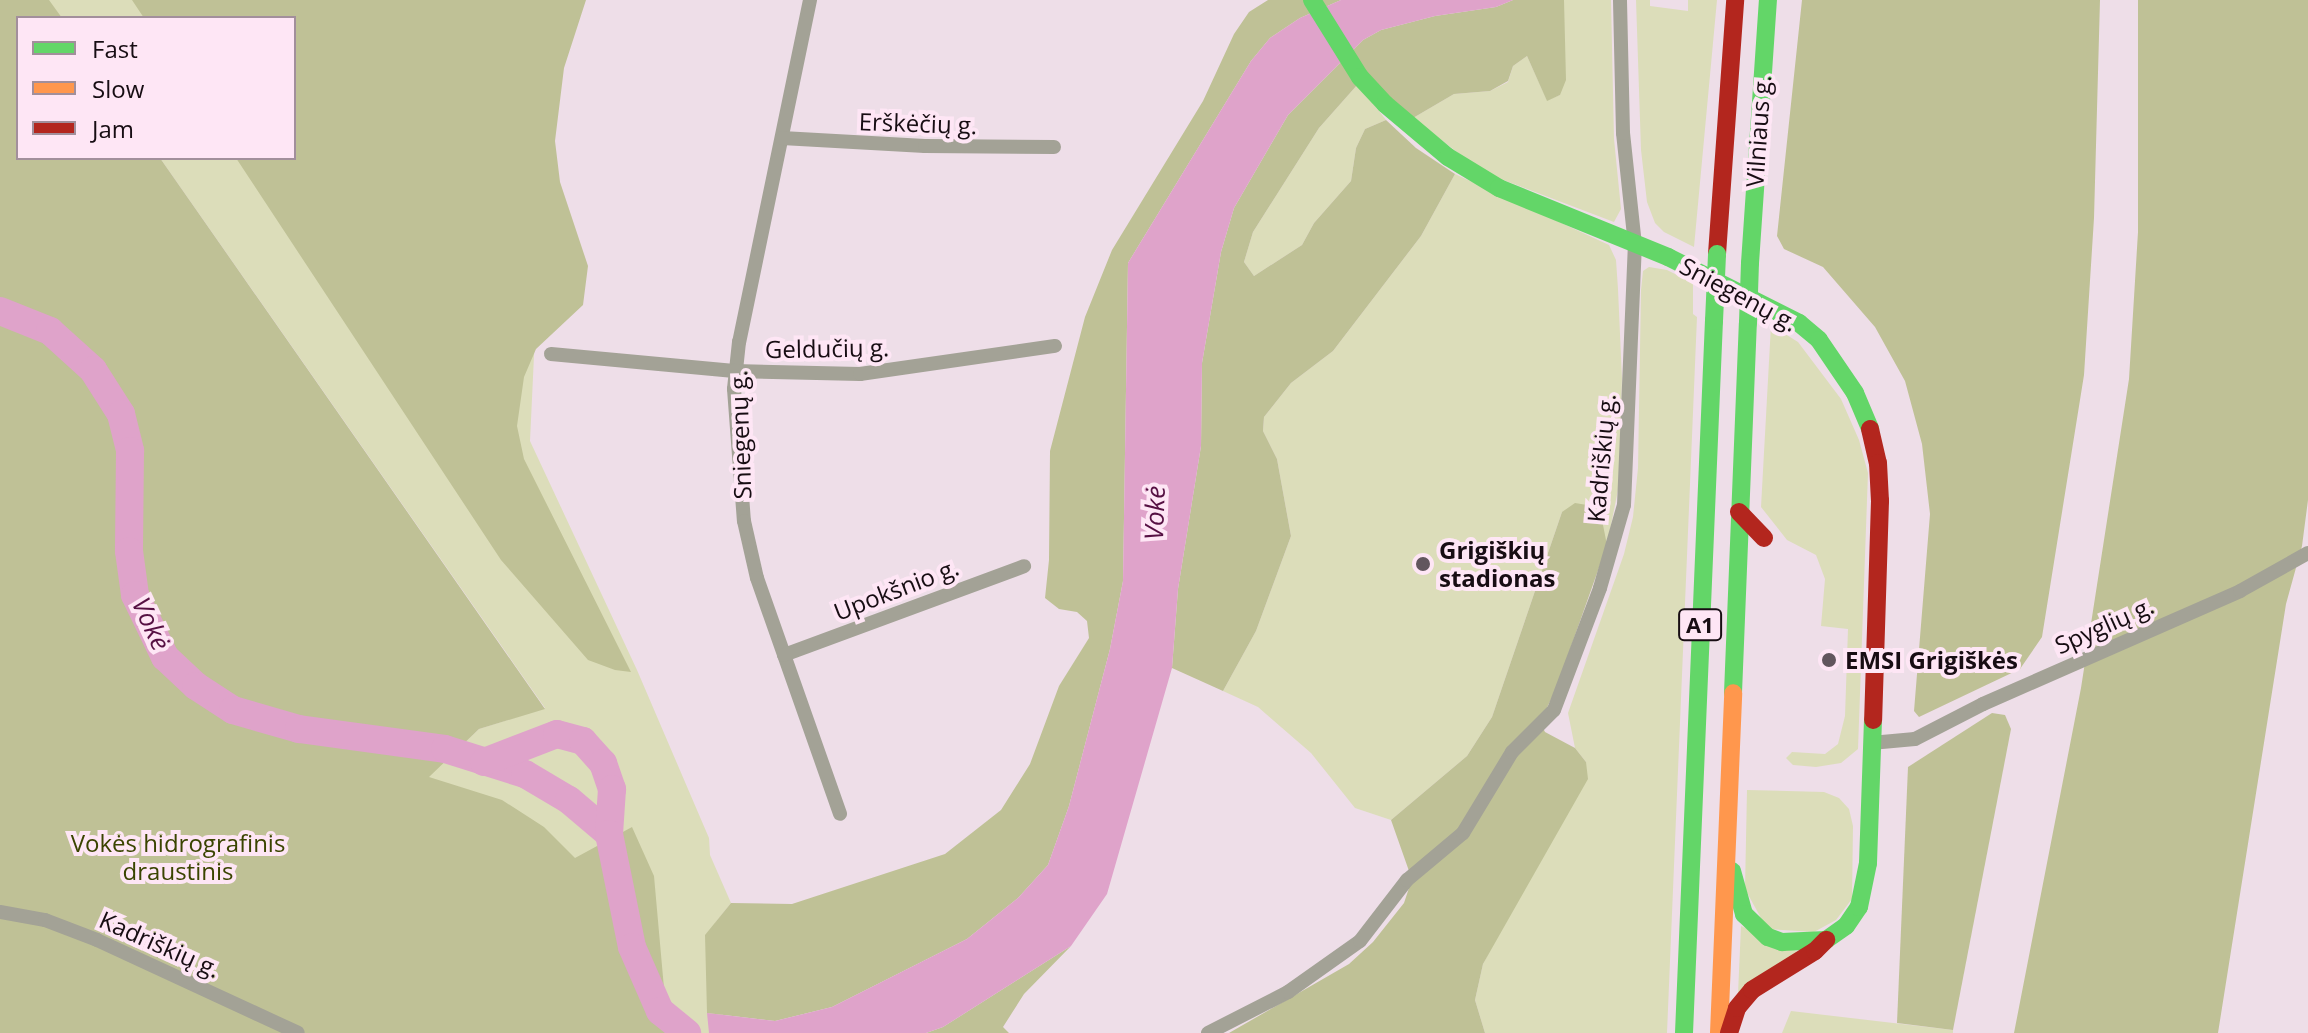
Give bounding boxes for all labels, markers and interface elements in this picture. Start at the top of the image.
legend [16,16,296,160]
text: Fast [92,32,138,65]
text: Slow [92,72,144,105]
street label: Vilniaus g. [1740,74,1776,188]
street label: Erškėčių g. [858,107,978,139]
text: Jam [92,112,134,145]
street label: Sniegenų g. [1675,251,1803,337]
street label: Geldučių g. [765,333,889,363]
street label: Sniegenų g. [723,370,757,500]
street label: Kadriškių g. [1581,393,1621,523]
water label: Vokė [1138,485,1172,541]
place label: Grigiškių stadionas [1439,536,1555,592]
street label: Upokšnio g. [829,552,963,626]
marker: Grigiškių stadionas [1414,555,1432,573]
street label: Spyglių g. [2050,590,2158,660]
water label: Vokė [125,593,177,655]
road number: A1 [1678,607,1722,643]
place label: EMSI Grigiškės [1845,646,2018,674]
marker: EMSI Grigiškės [1820,651,1838,669]
park label: Vokės hidrografinis draustinis [71,829,285,885]
street label: Kadriškių g. [95,905,225,983]

